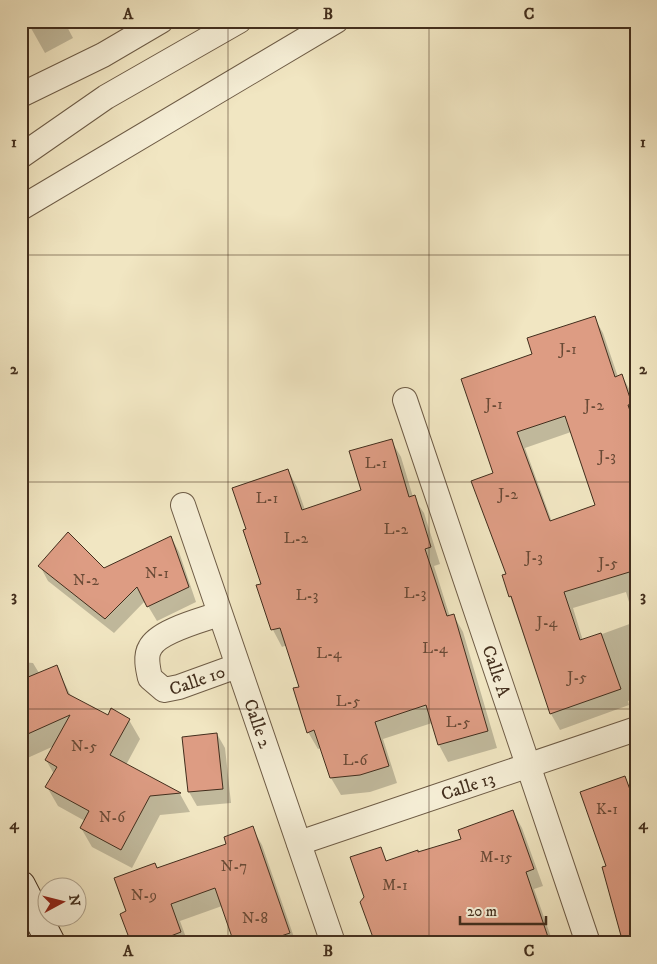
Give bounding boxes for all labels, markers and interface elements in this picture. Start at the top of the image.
text: A [122,4,134,24]
text: B [323,4,333,24]
text: C [524,4,534,24]
text: 1 [11,132,17,152]
text: 1 [640,132,646,152]
house number: J-1 [557,340,577,359]
text: 2 [10,359,19,379]
text: 2 [639,359,648,379]
house number: J-1 [483,395,503,414]
house number: J-2 [582,396,604,415]
house number: J-3 [596,447,616,466]
house number: L-1 [365,454,387,473]
house number: J-2 [496,485,518,504]
house number: L-1 [256,489,278,508]
house number: L-2 [384,520,409,539]
house number: L-2 [284,529,309,548]
house number: J-3 [523,548,543,567]
house number: J-5 [596,554,618,573]
house number: N-1 [145,564,169,583]
house number: N-2 [73,571,100,590]
house number: L-3 [404,584,426,603]
text: 3 [11,586,17,606]
house number: L-3 [296,586,318,605]
text: 3 [640,586,646,606]
house number: J-4 [535,613,558,632]
house number: L-4 [422,639,448,658]
street label: Calle A [476,643,514,701]
house number: L-4 [316,644,342,663]
street label: Calle 10 [168,661,228,701]
house number: J-5 [565,668,587,687]
house number: L-5 [336,692,361,711]
street label: Calle 2 [238,696,276,751]
house number: L-5 [446,713,471,732]
house number: N-5 [71,737,97,756]
house number: L-6 [343,751,369,770]
street label: Calle 13 [438,768,498,806]
house number: K-1 [596,800,618,819]
house number: N-6 [99,808,126,827]
text: 4 [8,814,19,834]
text: 4 [637,814,648,834]
house number: M-15 [480,848,513,867]
house number: N-7 [221,857,247,876]
north arrow [38,876,88,926]
house number: M-1 [382,876,408,895]
house number: N-9 [131,886,157,905]
text: N [64,894,84,908]
scale bar [460,894,546,926]
text: 20 m [467,902,497,921]
house number: N-8 [242,909,268,928]
text: A [122,941,134,961]
text: B [323,941,333,961]
text: C [524,941,534,961]

